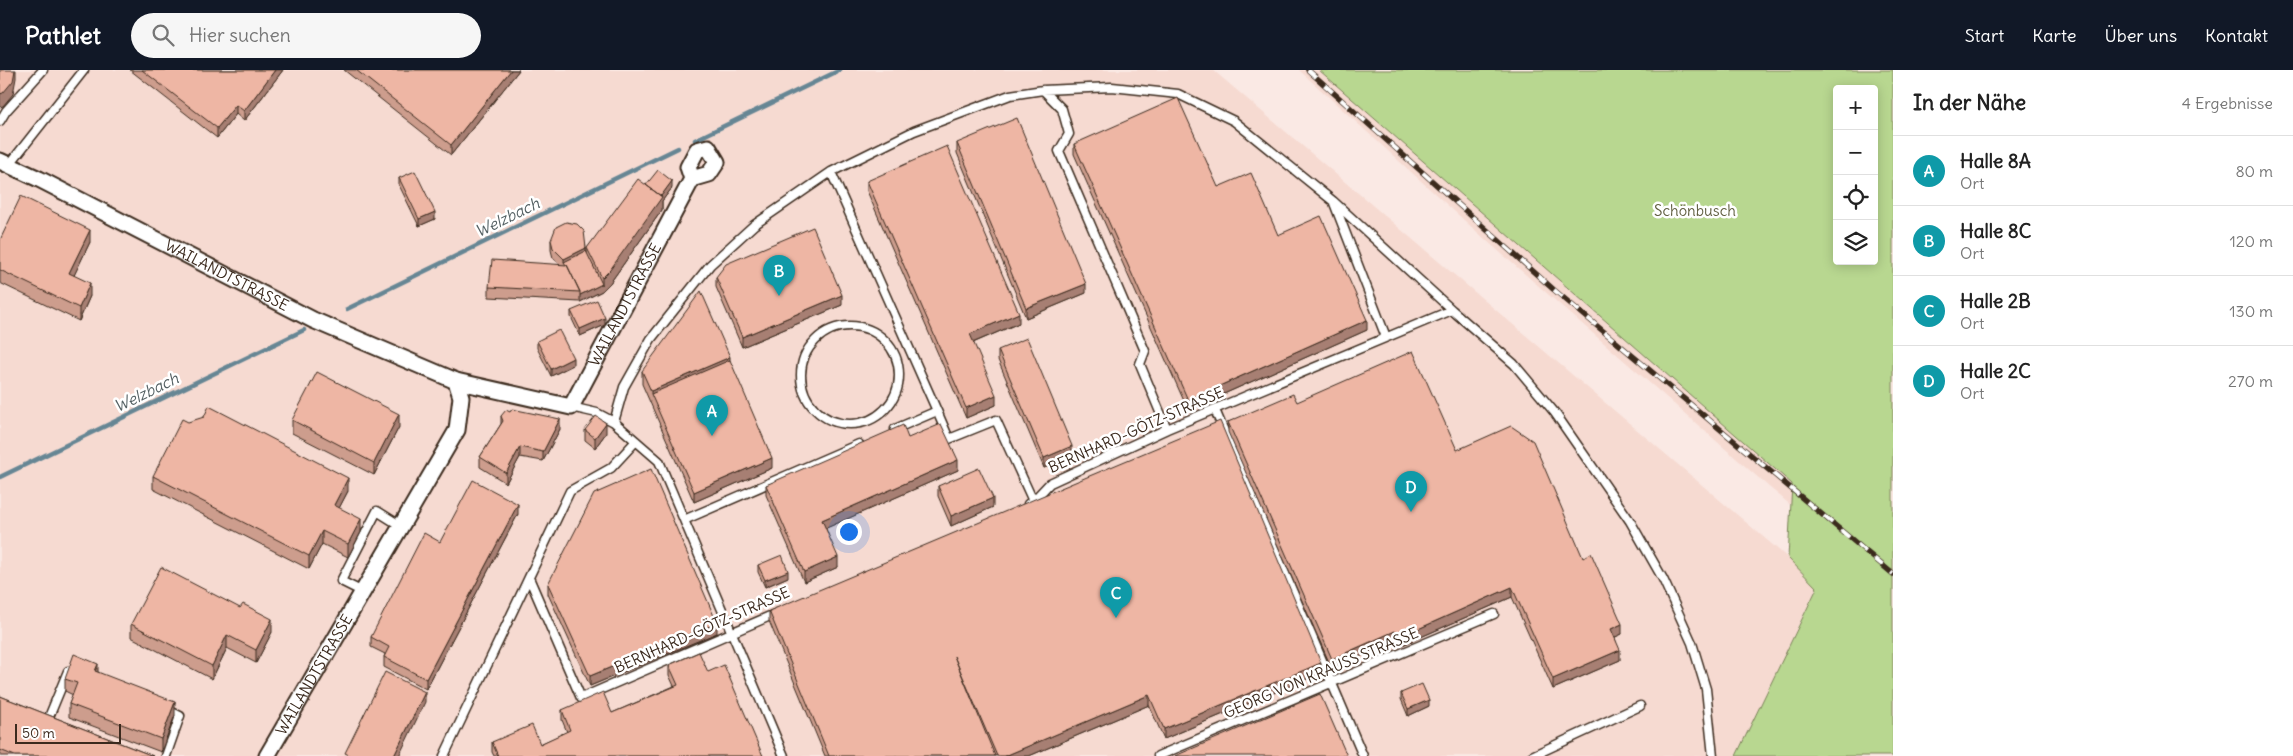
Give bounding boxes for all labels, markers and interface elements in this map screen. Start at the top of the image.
search box [131,13,481,58]
text: Pathlet [25,20,101,50]
icon: search [149,21,177,49]
text: Hier suchen [189,23,291,47]
text: Start [1965,24,2004,47]
text: Karte [2032,24,2077,47]
text: Über uns [2105,24,2177,47]
text: Kontakt [2205,24,2268,47]
map controls [1833,85,1878,265]
button: + [1833,85,1878,130]
text: In der Nähe [1913,89,2026,116]
text: 4 Ergebnisse [2182,93,2273,113]
button: − [1833,130,1878,175]
text: Halle 8A [1960,149,2031,173]
text: A [1924,161,1934,181]
text: 80 m [2235,161,2273,181]
text: Ort [1960,173,1984,193]
button: locate [1833,175,1878,220]
water label: Welzbach [472,193,543,241]
park label: Schönbusch [1654,201,1736,220]
text: Halle 8C [1960,219,2031,243]
button: layers [1833,220,1878,265]
text: B [1924,231,1934,251]
text: 120 m [2230,231,2273,251]
street label: WAILANDTSTRASSE [162,235,292,315]
street label: WAILANDTSTRASSE [584,240,665,369]
text: Ort [1960,243,1984,263]
pin: B [763,255,795,296]
text: Halle 2B [1960,289,2031,313]
text: C [1924,301,1934,321]
text: 130 m [2229,301,2273,321]
text: Ort [1960,313,1984,333]
text: Halle 2C [1960,359,2031,383]
water label: Welzbach [111,368,182,416]
text: D [1923,371,1935,391]
text: 270 m [2228,371,2273,391]
street label: BERNHARD-GÖTZ-STRASSE [1045,382,1227,477]
text: Ort [1960,383,1984,403]
pin: A [696,395,728,436]
pin: D [1395,471,1427,512]
your location [836,519,862,545]
pin: C [1100,577,1132,618]
street label: BERNHARD-GÖTZ-STRASSE [611,582,793,677]
street label: WAILANDTSTRASSE [271,611,357,738]
street label: GEORG VON KRAUSS STRASSE [1221,623,1421,722]
scale bar [15,721,121,744]
text: 50 m [22,724,55,742]

